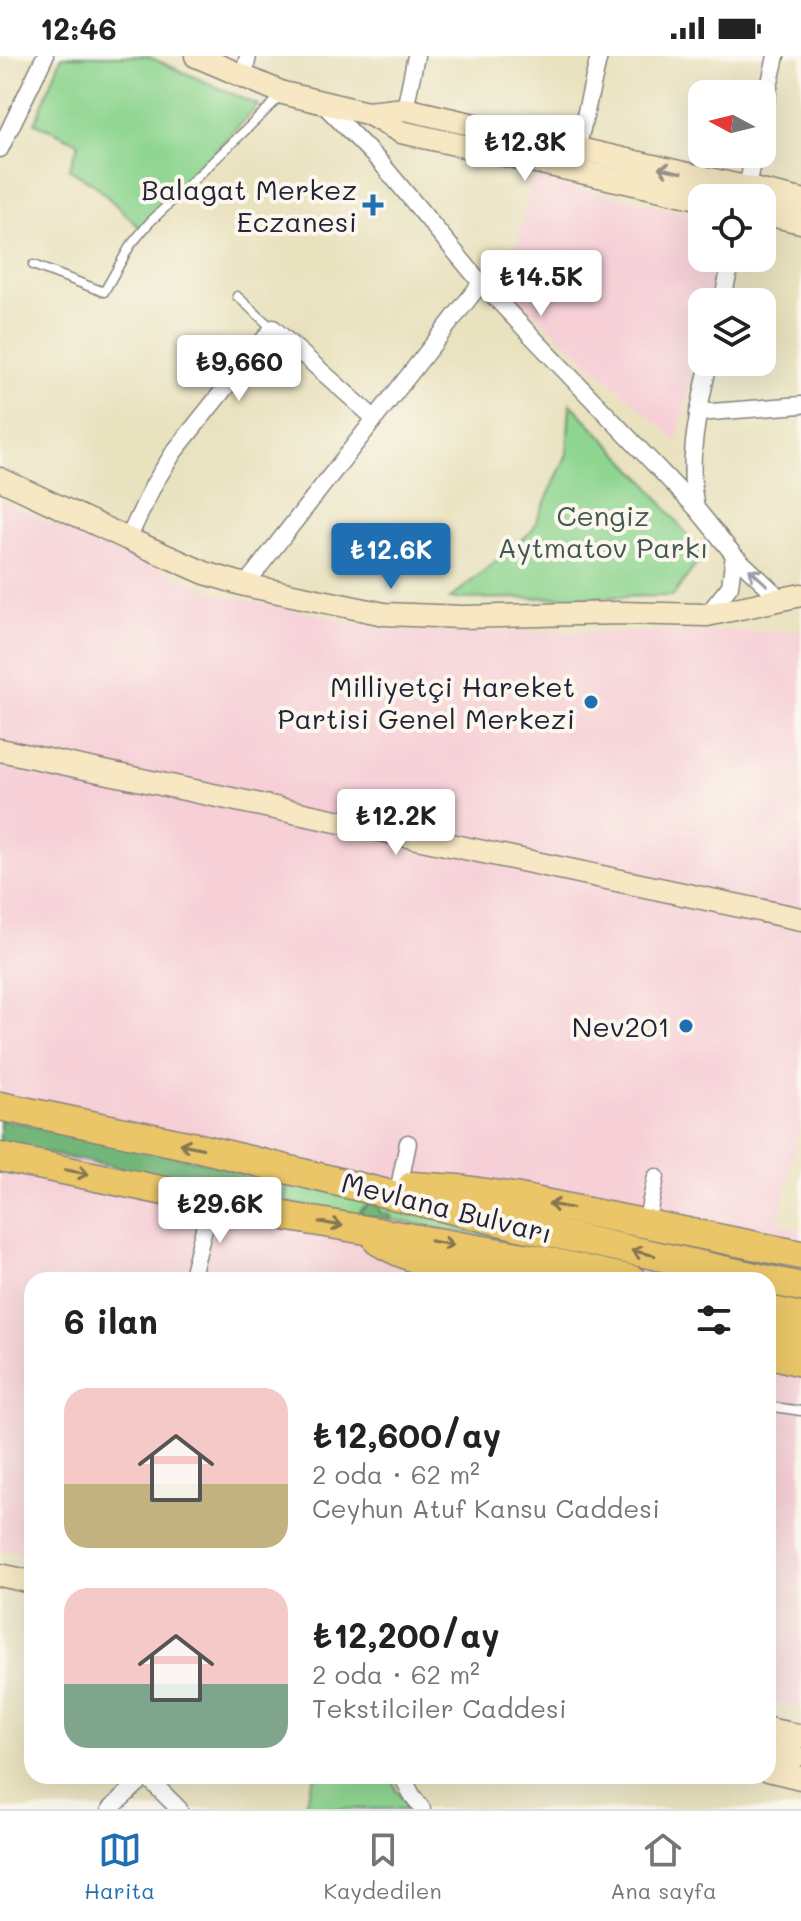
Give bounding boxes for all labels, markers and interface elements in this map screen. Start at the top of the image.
text: 12:46 [40,8,117,48]
north arrow [688,80,776,168]
map controls [688,80,776,376]
pin: ₺12.3K [460,115,590,183]
text: ₺12.3K [483,124,567,158]
one-way arrow [658,162,684,177]
place label: Balagat Merkez Eczanesi [141,171,357,239]
button: locate [688,184,776,272]
marker: Balagat Merkez Eczanesi [364,196,382,214]
pin: ₺14.5K [476,250,606,318]
text: ₺14.5K [499,259,583,293]
button: layers [688,288,776,376]
pin: ₺9,660 [174,335,304,403]
text: ₺9,660 [195,344,283,378]
park label: Cengiz Aytmatov Parkı [497,497,709,565]
pin: ₺12.6K [326,523,456,591]
text: ₺12.6K [349,532,433,566]
one-way arrow [748,568,768,587]
place label: Milliyetçi Hareket Partisi Genel Merkezi [277,668,575,736]
marker: Milliyetçi Hareket Partisi Genel Merkezi [582,693,600,711]
pin: ₺12.2K [331,789,461,857]
text: ₺12.2K [355,798,437,832]
place label: Nev201 [572,1008,670,1044]
marker: Nev201 [677,1017,695,1035]
one-way arrow [178,1138,204,1153]
street label: Mevlana Bulvarı [338,1163,556,1251]
one-way arrow [63,1165,89,1180]
pin: ₺29.6K [155,1177,285,1245]
text: ₺29.6K [176,1186,264,1220]
one-way arrow [548,1198,573,1213]
one-way arrow [318,1217,343,1232]
one-way arrow [429,1236,455,1251]
one-way arrow [630,1245,656,1260]
text: 6 ilan [64,1298,158,1343]
icon: filters [692,1298,736,1342]
text: ₺12,600/ay [312,1412,501,1457]
icon: home [128,1420,224,1516]
text: 2 oda · 62 m² [312,1457,480,1491]
text: Ceyhun Atuf Kansu Caddesi [312,1491,660,1525]
text: ₺12,200/ay [312,1612,500,1657]
icon: home [128,1620,224,1716]
text: 2 oda · 62 m² [312,1657,480,1691]
text: Tekstilciler Caddesi [312,1691,567,1725]
tab: Harita [84,1828,155,1905]
tab: Kaydedilen [324,1828,442,1905]
tab: Ana sayfa [610,1828,717,1905]

